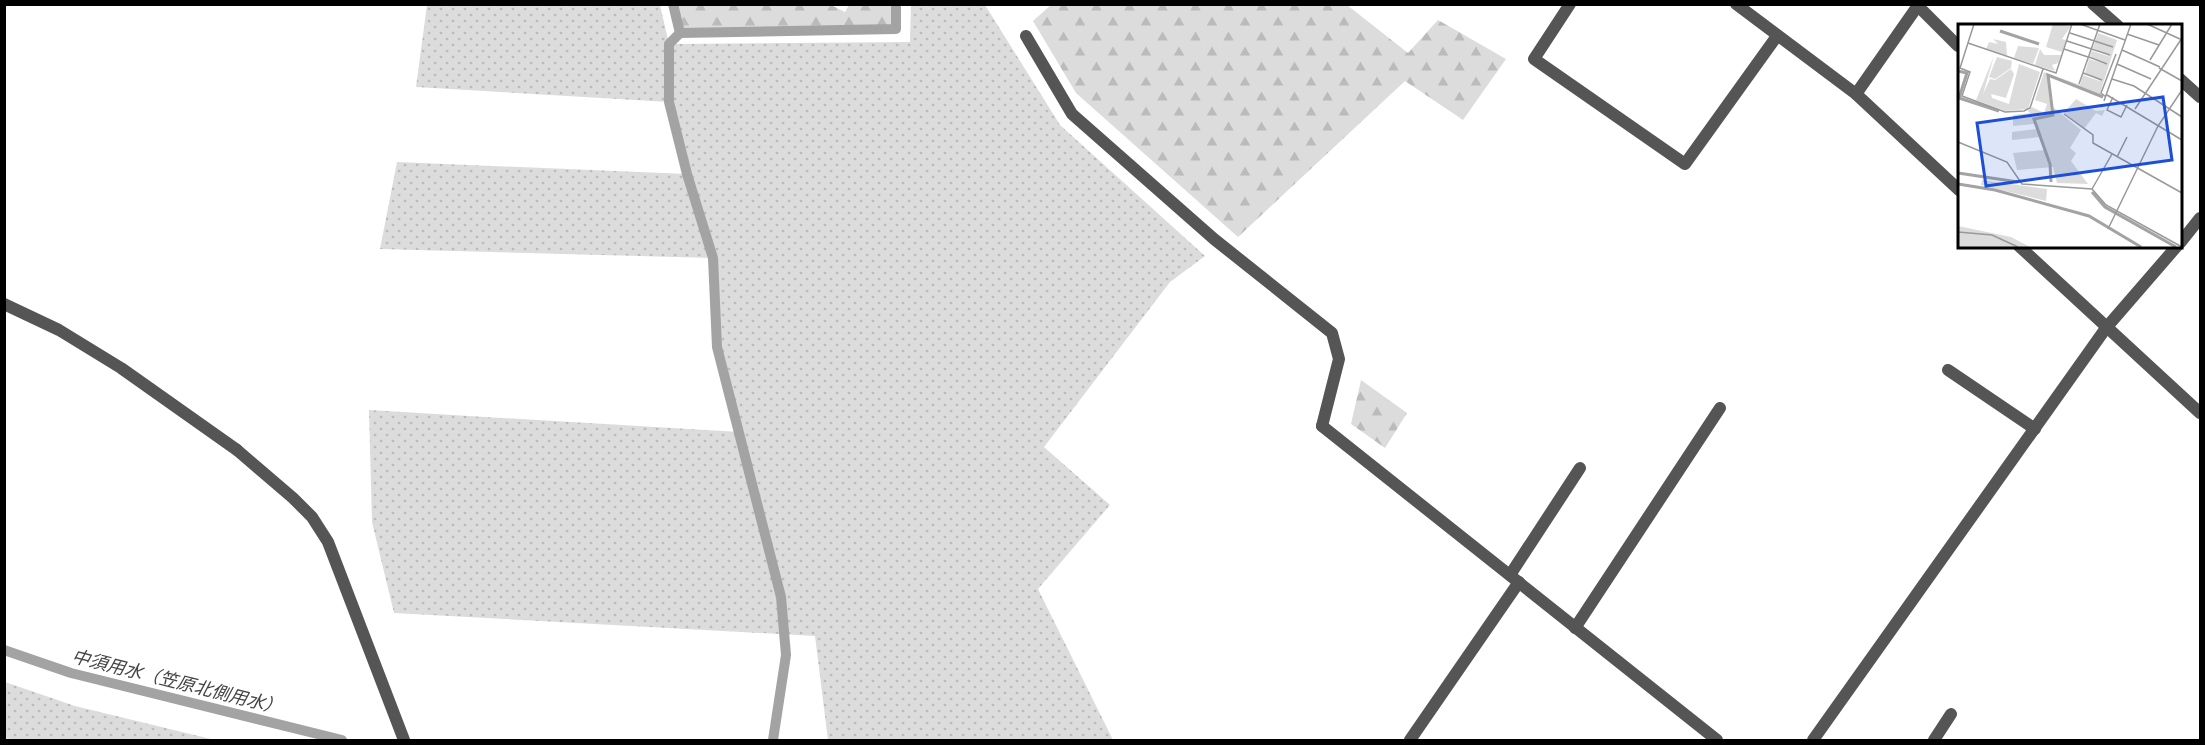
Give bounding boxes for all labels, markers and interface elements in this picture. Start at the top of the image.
inset map [1958,24,2181,248]
water label: 中須用水（笠原北側用水） [70,645,284,718]

